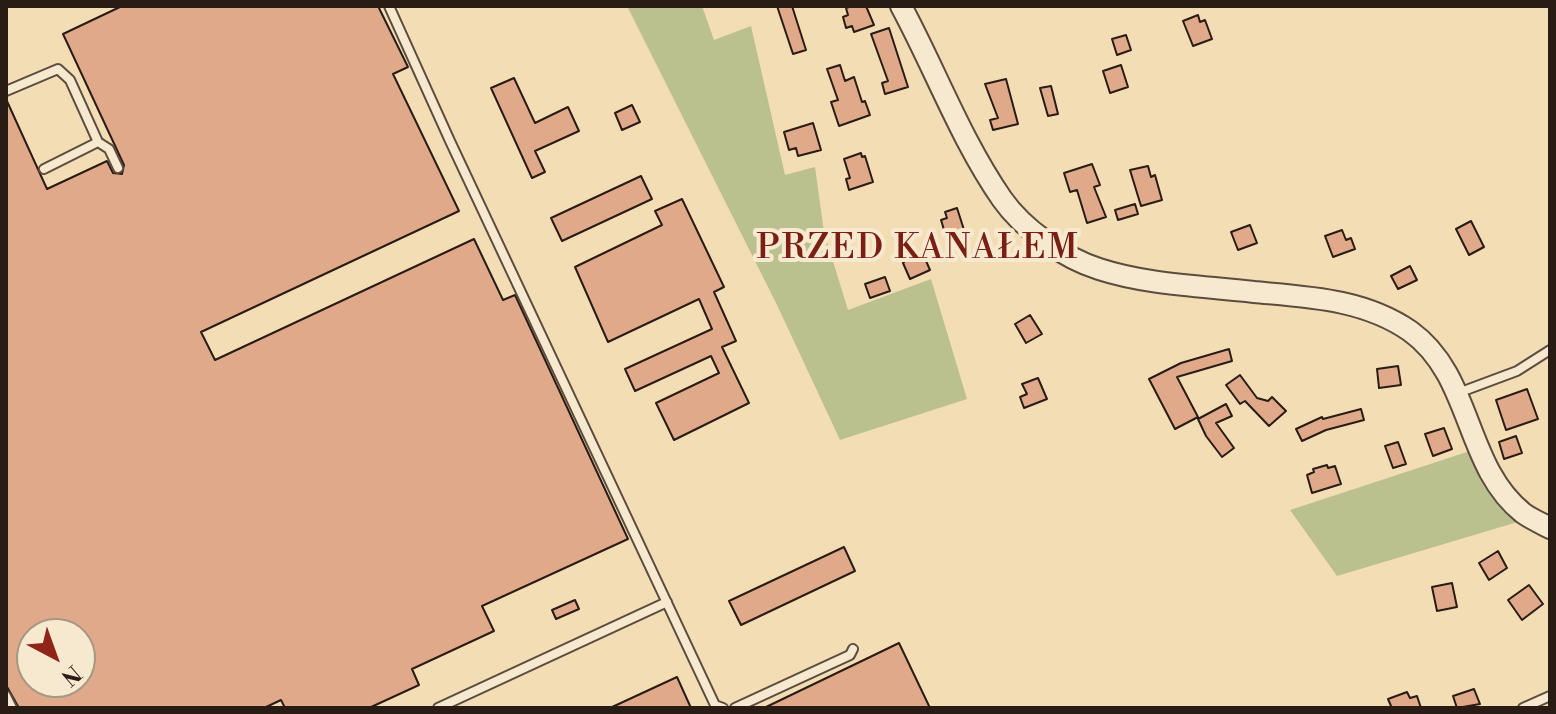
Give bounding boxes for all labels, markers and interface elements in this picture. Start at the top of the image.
district label: PRZED KANAŁEM [756,230,1080,270]
north arrow [16,618,96,698]
text: N [55,659,86,691]

